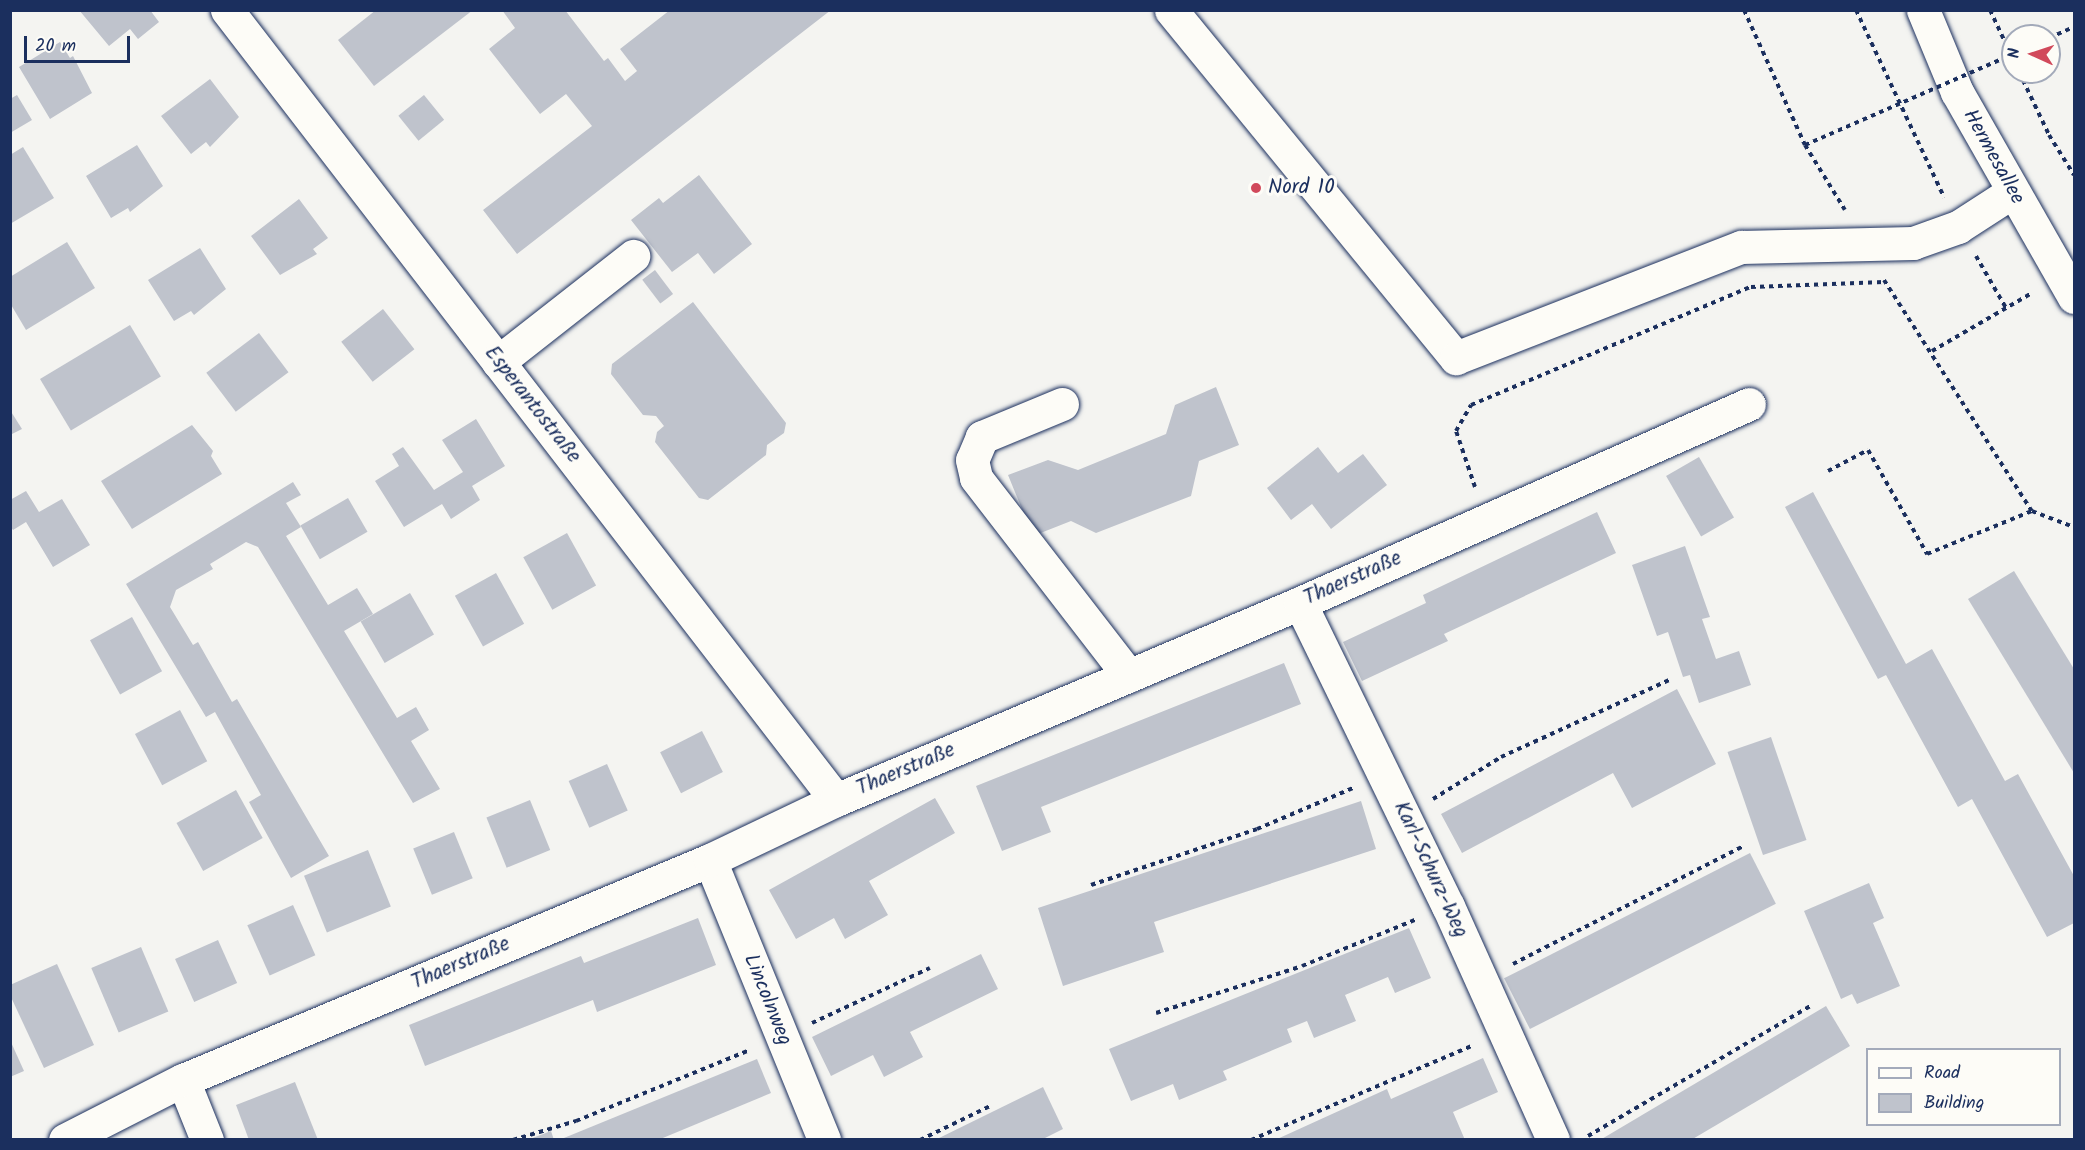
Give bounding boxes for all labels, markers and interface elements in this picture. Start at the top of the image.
scale bar [27,24,134,62]
north arrow [2001,24,2061,84]
text: 20 m [35,32,76,61]
text: N [2002,47,2027,59]
street label: Hermesallee [1957,105,2029,209]
place label: Nord 10 [1268,175,1335,201]
marker: Nord 10 [1249,181,1263,195]
street label: Esperantostraße [478,341,586,469]
street label: Thaerstraße [1300,546,1406,612]
street label: Thaerstraße [853,738,959,802]
street label: Karl-Schurz-Weg [1387,798,1473,942]
street label: Thaerstraße [408,932,514,996]
street label: Lincolnweg [737,951,797,1049]
legend [1866,1048,2061,1126]
text: Road [1924,1059,1960,1088]
text: Building [1924,1089,1984,1118]

